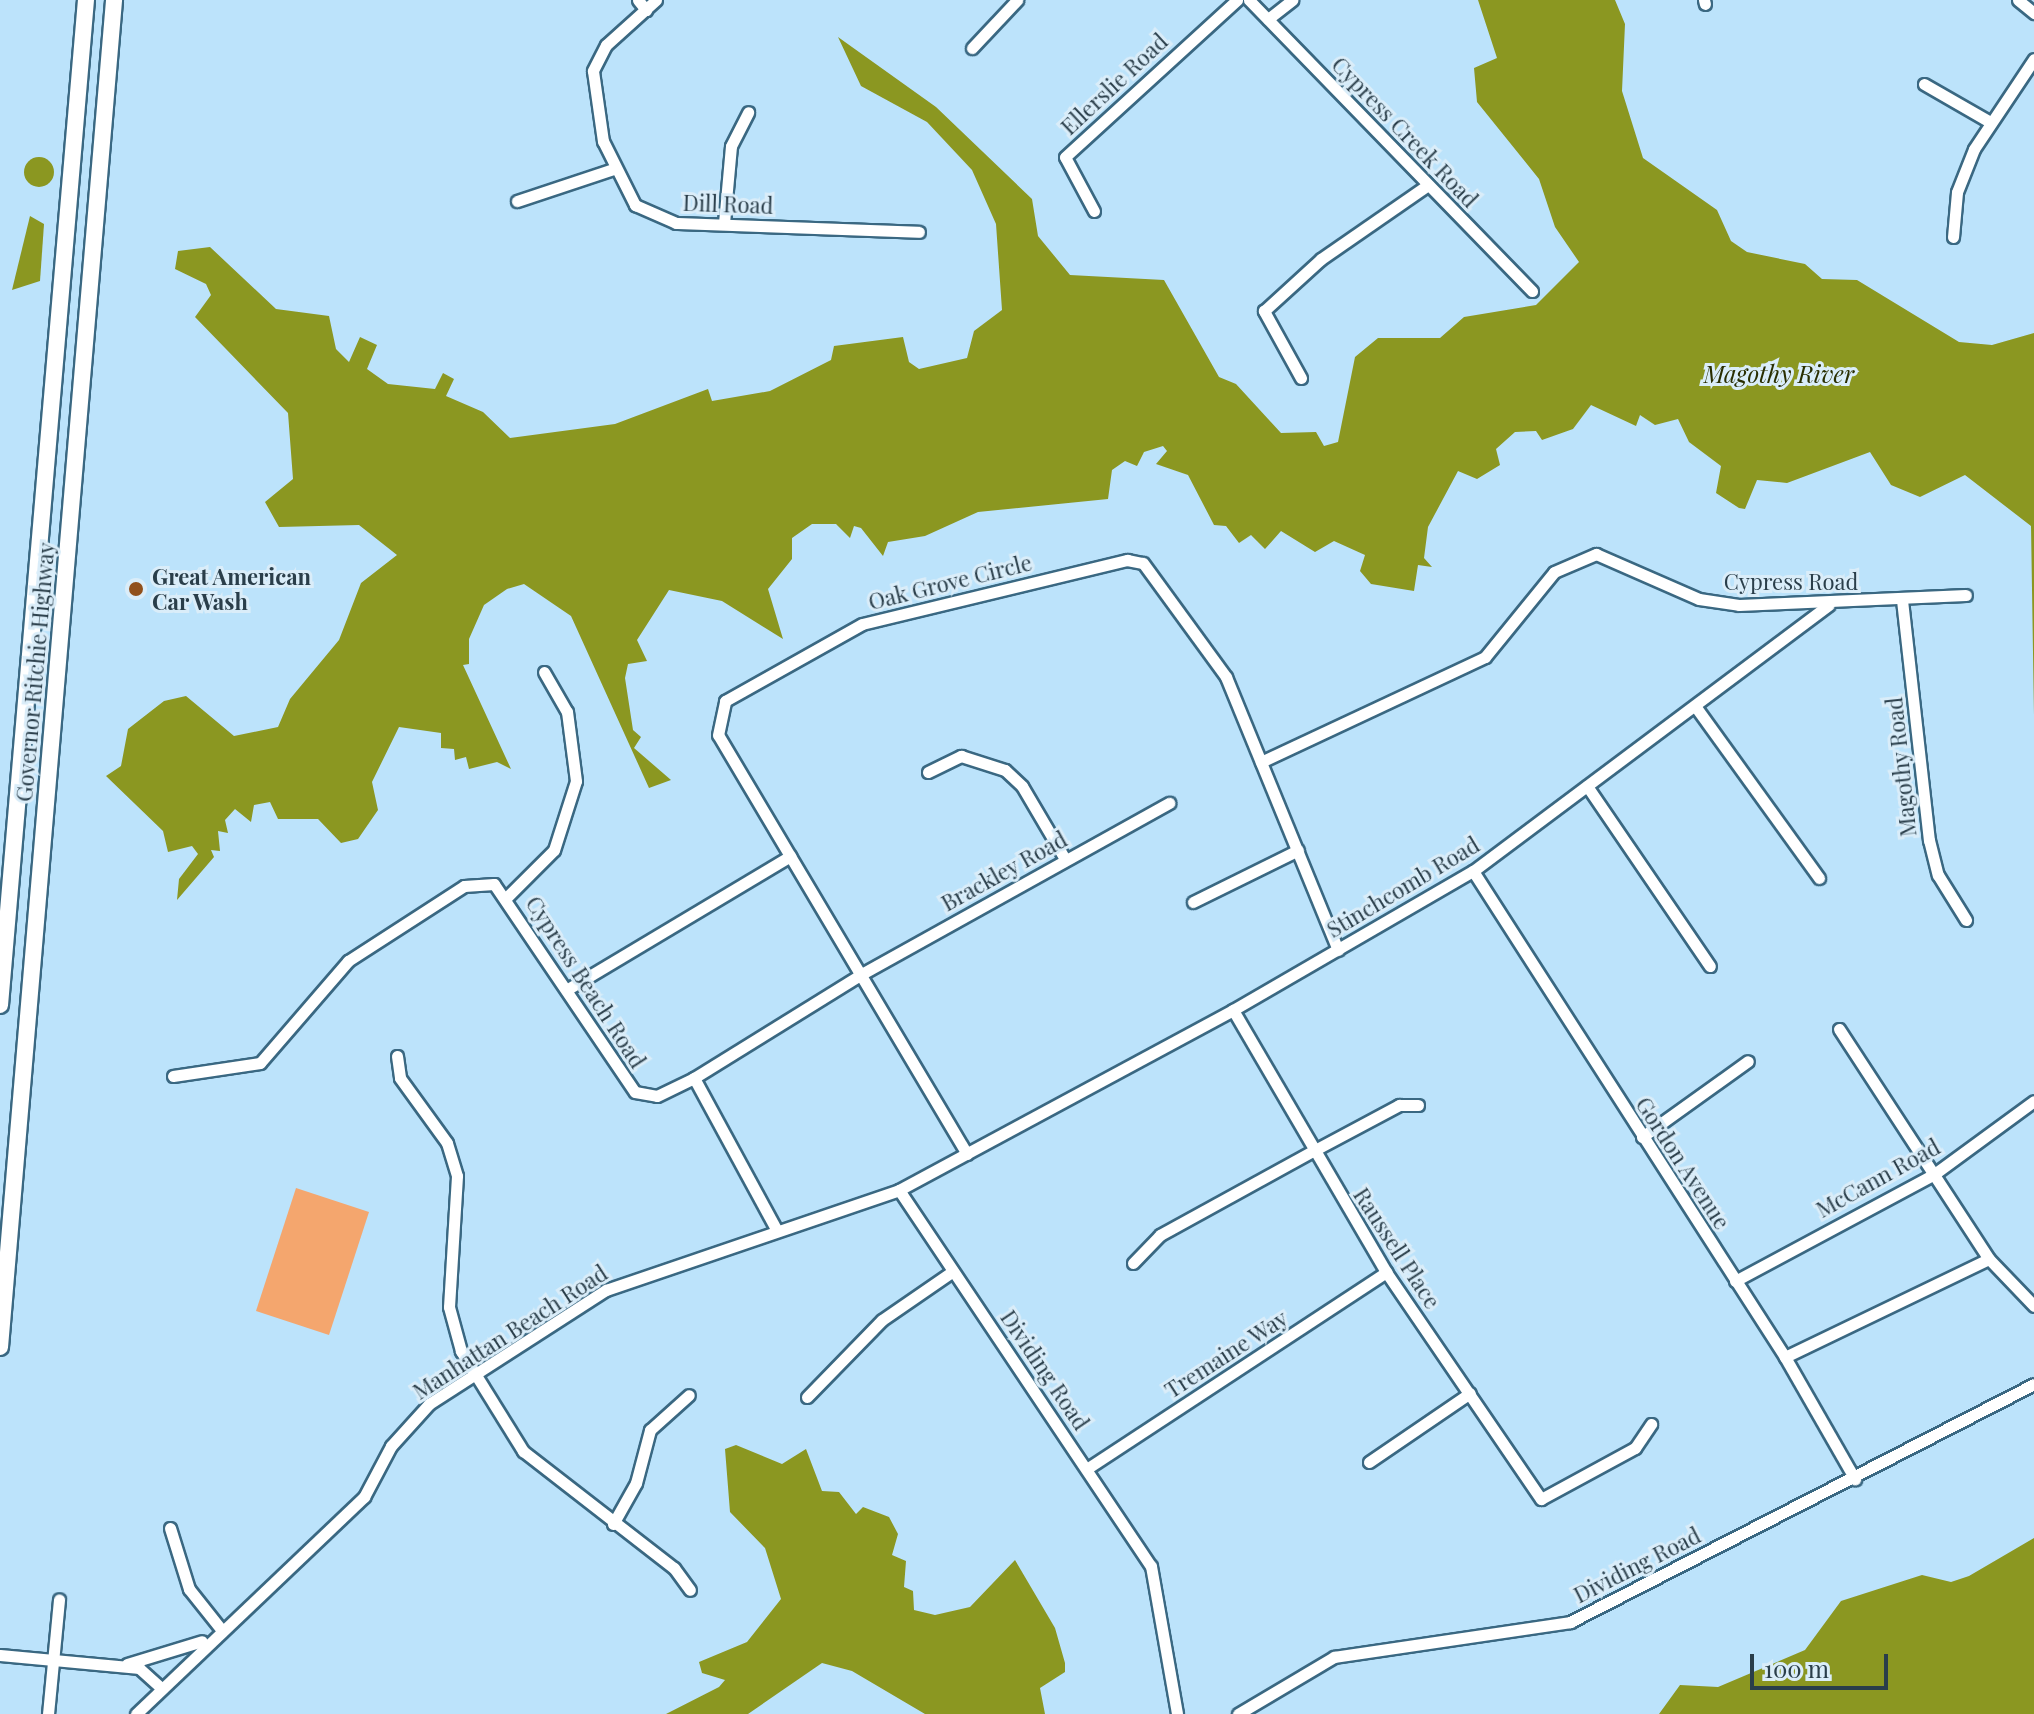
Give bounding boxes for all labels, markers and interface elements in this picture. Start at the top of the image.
street label: Ellerslie Road [1055,28,1173,140]
street label: Cypress Creek Road [1326,51,1484,213]
street label: Dill Road [682,189,774,219]
water label: Magothy River [1704,360,1854,388]
street label: Governor Ritchie Highway [10,541,60,803]
street label: Oak Grove Circle [866,549,1034,615]
place label: Great American Car Wash [152,563,312,614]
street label: Cypress Road [1724,569,1858,595]
marker: Great American Car Wash [127,580,145,598]
street label: Magothy Road [1881,696,1921,838]
street label: Brackley Road [936,826,1072,916]
street label: Stinchcomb Road [1322,831,1484,943]
street label: Cypress Beach Road [521,891,651,1073]
street label: Gordon Avenue [1630,1092,1736,1234]
street label: McCann Road [1812,1133,1944,1223]
street label: Raussell Place [1348,1183,1446,1313]
street label: Manhattan Beach Road [408,1259,612,1405]
street label: Tremaine Way [1159,1304,1293,1404]
street label: Dividing Road [995,1305,1095,1435]
street label: Dividing Road [1569,1522,1705,1608]
scale bar [1754,1638,1892,1688]
text: 100 m [1764,1652,1829,1684]

